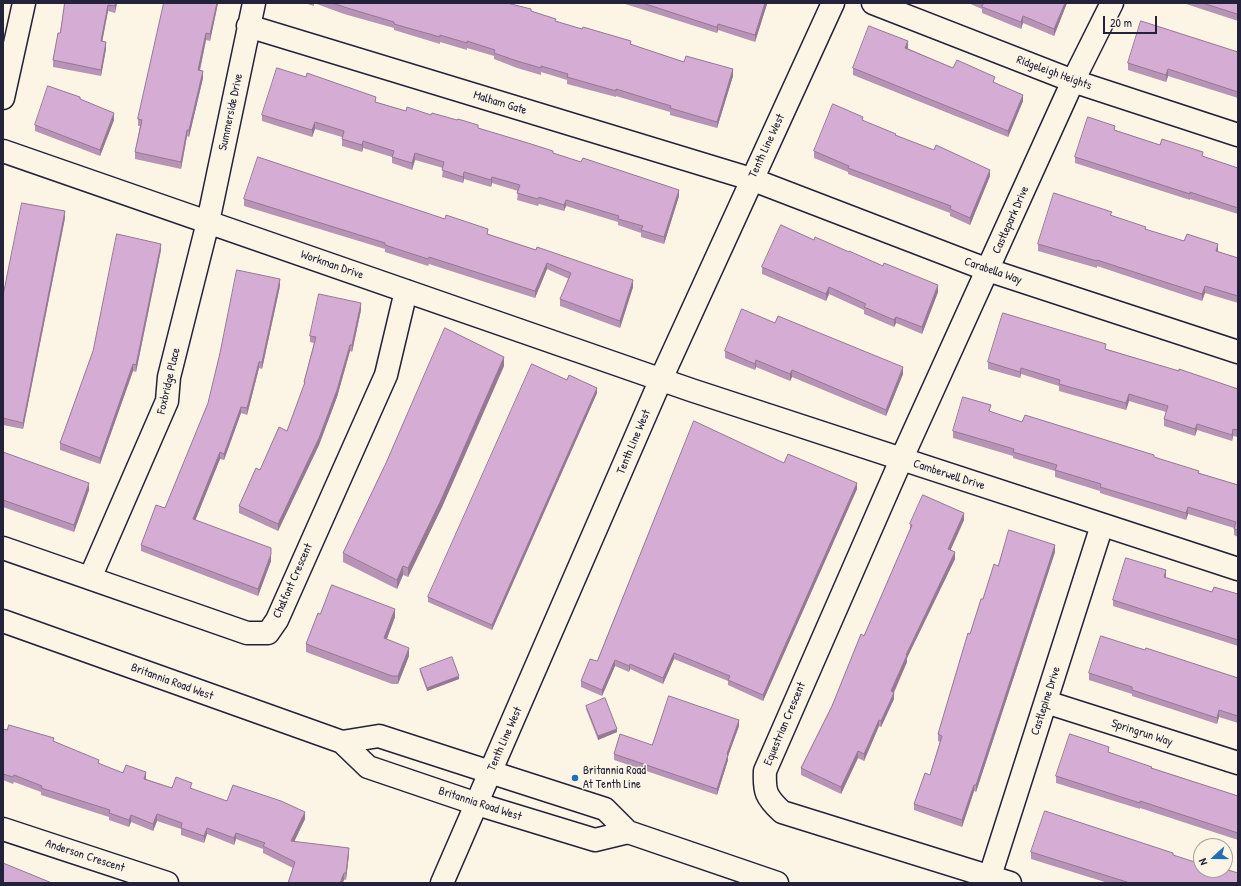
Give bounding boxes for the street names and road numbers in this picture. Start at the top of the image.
street label: Ridgeleigh Heights [1014,53,1094,93]
street label: Summerside Drive [216,72,246,152]
street label: Malham Gate [472,88,528,118]
street label: Tenth Line West [746,112,788,180]
street label: Castlepark Drive [990,184,1032,256]
street label: Workman Drive [299,248,365,282]
street label: Carabella Way [962,254,1024,288]
street label: Foxbridge Place [154,346,184,416]
street label: Tenth Line West [614,408,654,476]
street label: Camberwell Drive [911,457,987,493]
street label: Chalfont Crescent [270,541,316,621]
street label: Britannia Road West [129,660,215,704]
street label: Castlepine Drive [1028,665,1064,737]
street label: Equestrian Crescent [761,680,809,768]
street label: Tenth Line West [484,705,526,773]
street label: Springrun Way [1110,716,1174,750]
street label: Britannia Road West [437,784,523,824]
street label: Anderson Crescent [44,836,126,876]

